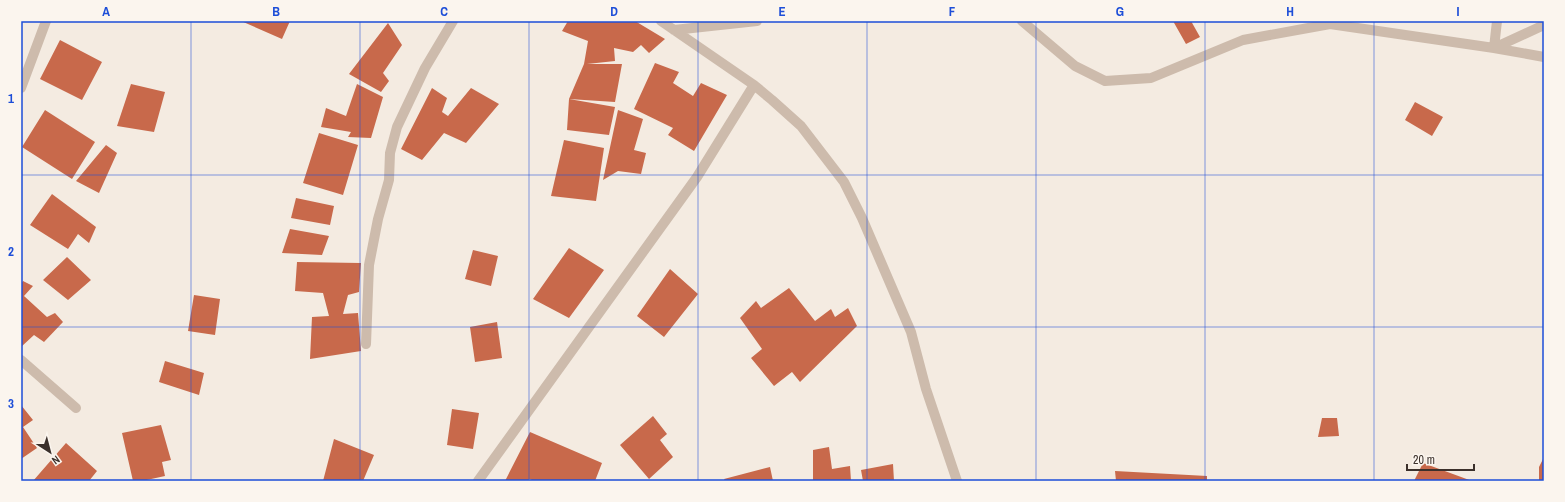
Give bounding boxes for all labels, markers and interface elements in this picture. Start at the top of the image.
text: A [102,3,110,20]
text: B [272,3,280,20]
text: C [440,3,448,20]
text: D [610,3,618,20]
text: E [778,3,786,20]
text: F [949,3,956,20]
text: G [1116,3,1124,20]
text: H [1286,3,1294,20]
text: I [1457,3,1460,20]
text: 1 [8,90,14,107]
text: 2 [8,243,14,260]
text: 3 [8,395,14,412]
north arrow [30,432,70,472]
scale bar [1407,446,1474,472]
text: 20 m [1413,452,1435,468]
text: N [49,453,63,468]

